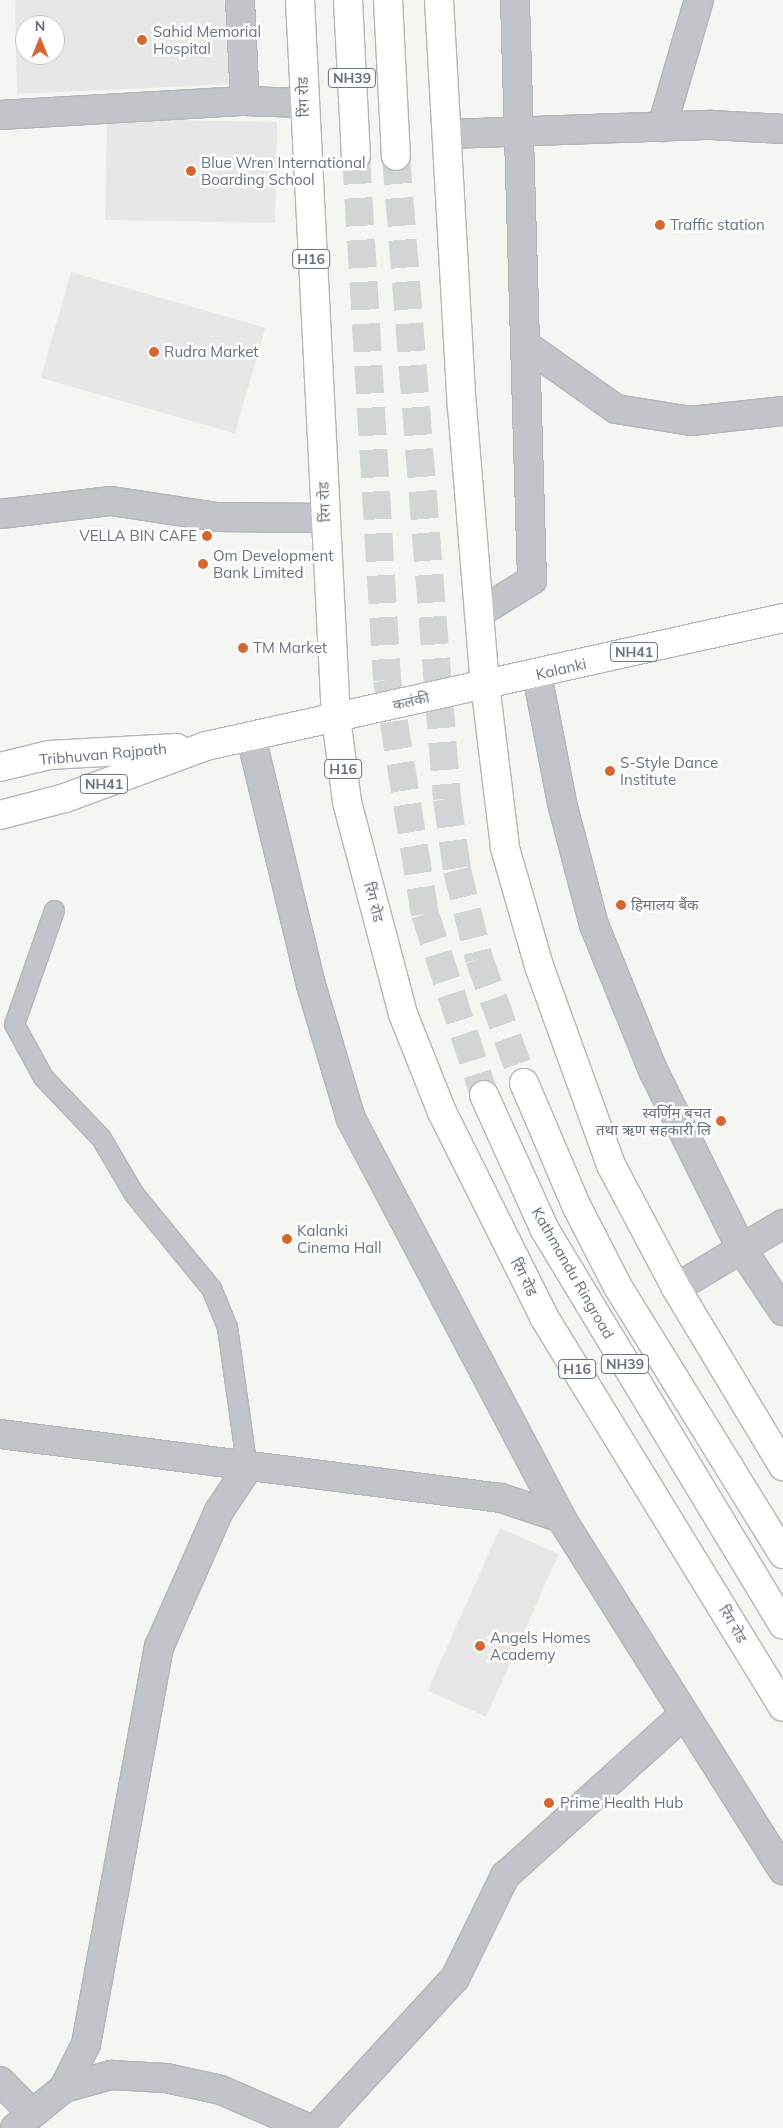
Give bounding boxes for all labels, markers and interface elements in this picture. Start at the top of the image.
north arrow [15,15,65,65]
text: N [35,17,45,35]
place label: Sahid Memorial Hospital [153,22,261,57]
marker: Sahid Memorial Hospital [135,33,149,47]
road number: NH39 [327,66,377,90]
street label: रिंग रोड [293,76,313,118]
place label: Blue Wren International Boarding School [201,153,366,188]
marker: Blue Wren International Boarding School [185,165,197,177]
place label: Traffic station [670,216,765,234]
marker: Traffic station [654,219,666,231]
road number: H16 [291,248,331,270]
place label: Rudra Market [164,343,259,361]
marker: Rudra Market [148,346,160,358]
street label: रिंग रोड [314,481,334,523]
place label: VELLA BIN CAFE [79,527,197,545]
marker: VELLA BIN CAFE [201,530,213,542]
place label: Om Development Bank Limited [213,546,333,581]
marker: Om Development Bank Limited [197,558,209,570]
place label: TM Market [253,639,327,657]
road number: NH41 [609,640,659,664]
marker: TM Market [237,642,249,654]
street label: Kalanki [534,654,588,684]
street label: कलंकी [391,688,431,714]
street label: Tribhuvan Rajpath [39,739,167,769]
place label: S-Style Dance Institute [620,753,718,788]
road number: H16 [323,758,363,781]
marker: S-Style Dance Institute [604,765,616,777]
road number: NH41 [79,772,129,796]
street label: रिंग रोड [360,880,388,924]
place label: हिमालय बैंक [631,896,699,914]
marker: हिमालय बैंक [615,899,627,911]
place label: स्वर्णिम बचत तथा ऋण सहकारी लि [596,1103,711,1138]
marker: स्वर्णिम बचत तथा ऋण सहकारी लि [715,1115,727,1127]
street label: Kathmandu Ringroad [528,1204,618,1342]
place label: Kalanki Cinema Hall [297,1221,381,1256]
marker: Kalanki Cinema Hall [281,1233,293,1245]
street label: रिंग रोड [507,1255,541,1299]
road number: NH39 [600,1352,650,1376]
road number: H16 [557,1358,597,1380]
street label: रिंग रोड [715,1602,751,1646]
place label: Angels Homes Academy [490,1628,591,1663]
marker: Angels Homes Academy [474,1640,486,1652]
place label: Prime Health Hub [560,1794,683,1812]
marker: Prime Health Hub [542,1796,556,1810]

